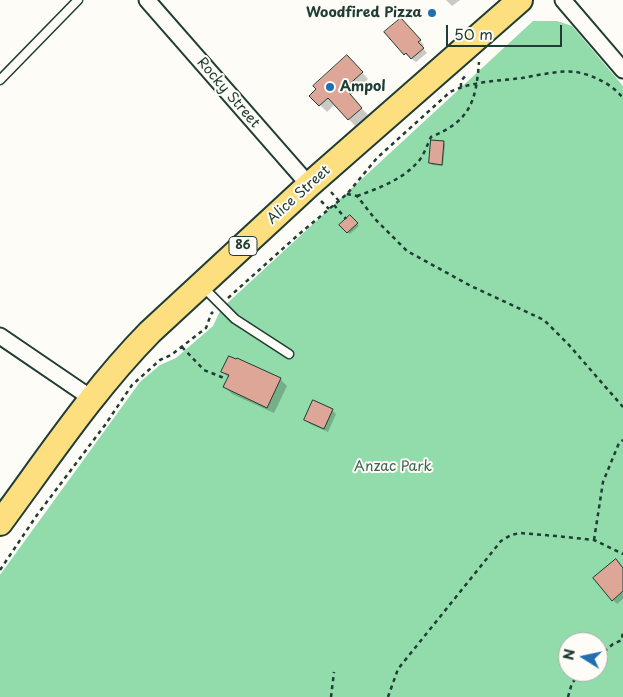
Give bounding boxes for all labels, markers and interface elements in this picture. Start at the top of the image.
place label: Woodfired Pizza [306,5,422,21]
marker: Woodfired Pizza [426,7,438,19]
scale bar [448,15,564,47]
text: 50 m [454,22,493,45]
street label: Rocky Street [193,55,263,131]
place label: Ampol [340,79,386,95]
marker: Ampol [324,81,336,93]
street label: Alice Street [264,162,334,228]
road number: 86 [229,237,257,256]
park label: Anzac Park [354,459,432,475]
north arrow [558,632,608,682]
text: N [557,647,580,662]

